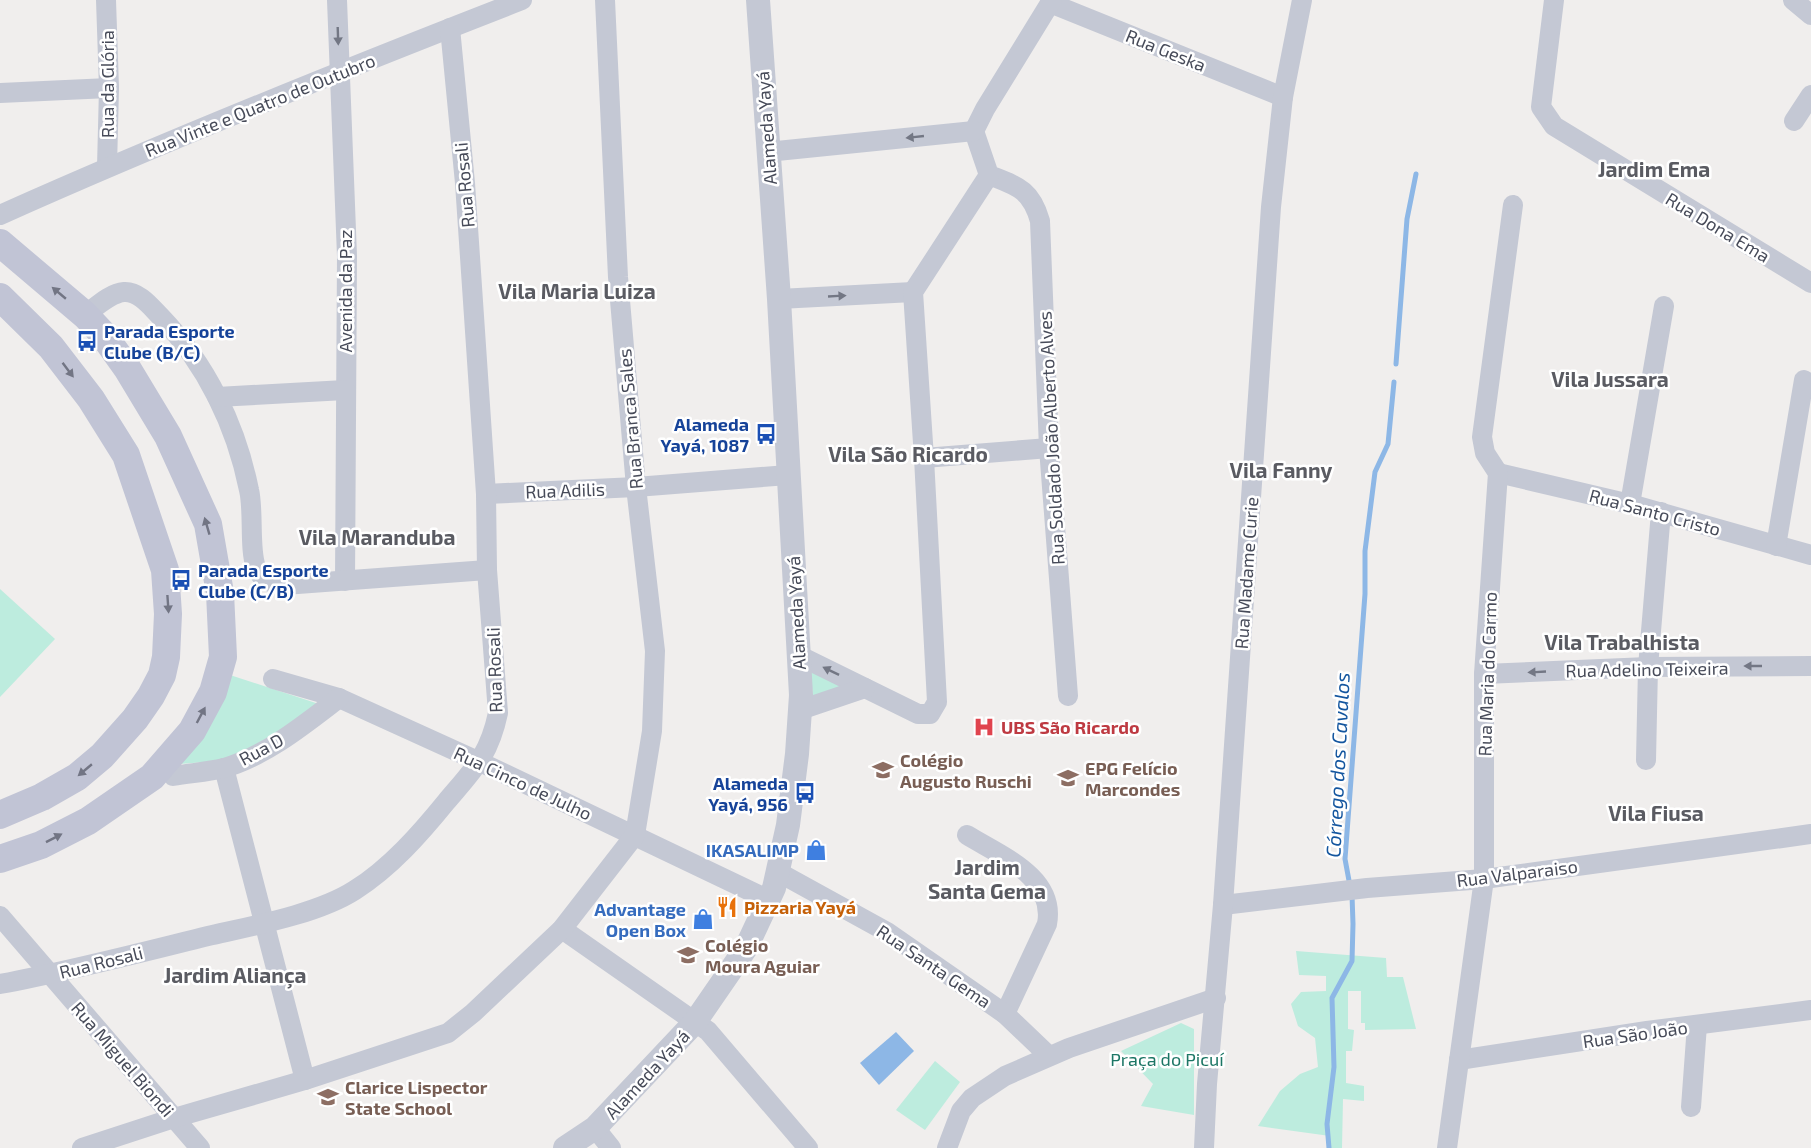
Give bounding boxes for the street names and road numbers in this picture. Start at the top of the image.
street label: Rua Geska [1123,24,1209,76]
street label: Rua da Glória [96,30,118,138]
street label: Rua Vinte e Quatro de Outubro [142,49,378,161]
street label: Alameda Yayá [751,70,781,186]
street label: Rua Rosali [449,142,479,228]
street label: Rua Dona Ema [1662,187,1774,267]
street label: Avenida da Paz [334,230,356,352]
street label: Rua Soldado João Alberto Alves [1033,311,1069,565]
street label: Rua Branca Sales [613,348,647,490]
street label: Rua Adilis [525,478,605,502]
street label: Rua Santo Cristo [1587,484,1723,540]
street label: Rua Madame Curie [1230,496,1262,650]
street label: Alameda Yayá [782,555,810,671]
street label: Rua Maria do Carmo [1473,591,1501,757]
street label: Rua Rosali [482,627,506,713]
street label: Rua Adelino Teixeira [1565,657,1729,681]
street label: Rua D [235,728,287,770]
street label: Rua Cinco de Julho [451,741,595,825]
street label: Rua Valparaiso [1455,855,1579,891]
street label: Rua Santa Gema [873,920,995,1012]
street label: Rua Rosali [57,941,145,983]
street label: Rua Miguel Biondi [67,997,179,1121]
street label: Rua São João [1581,1016,1689,1052]
street label: Alameda Yayá [600,1025,694,1123]

